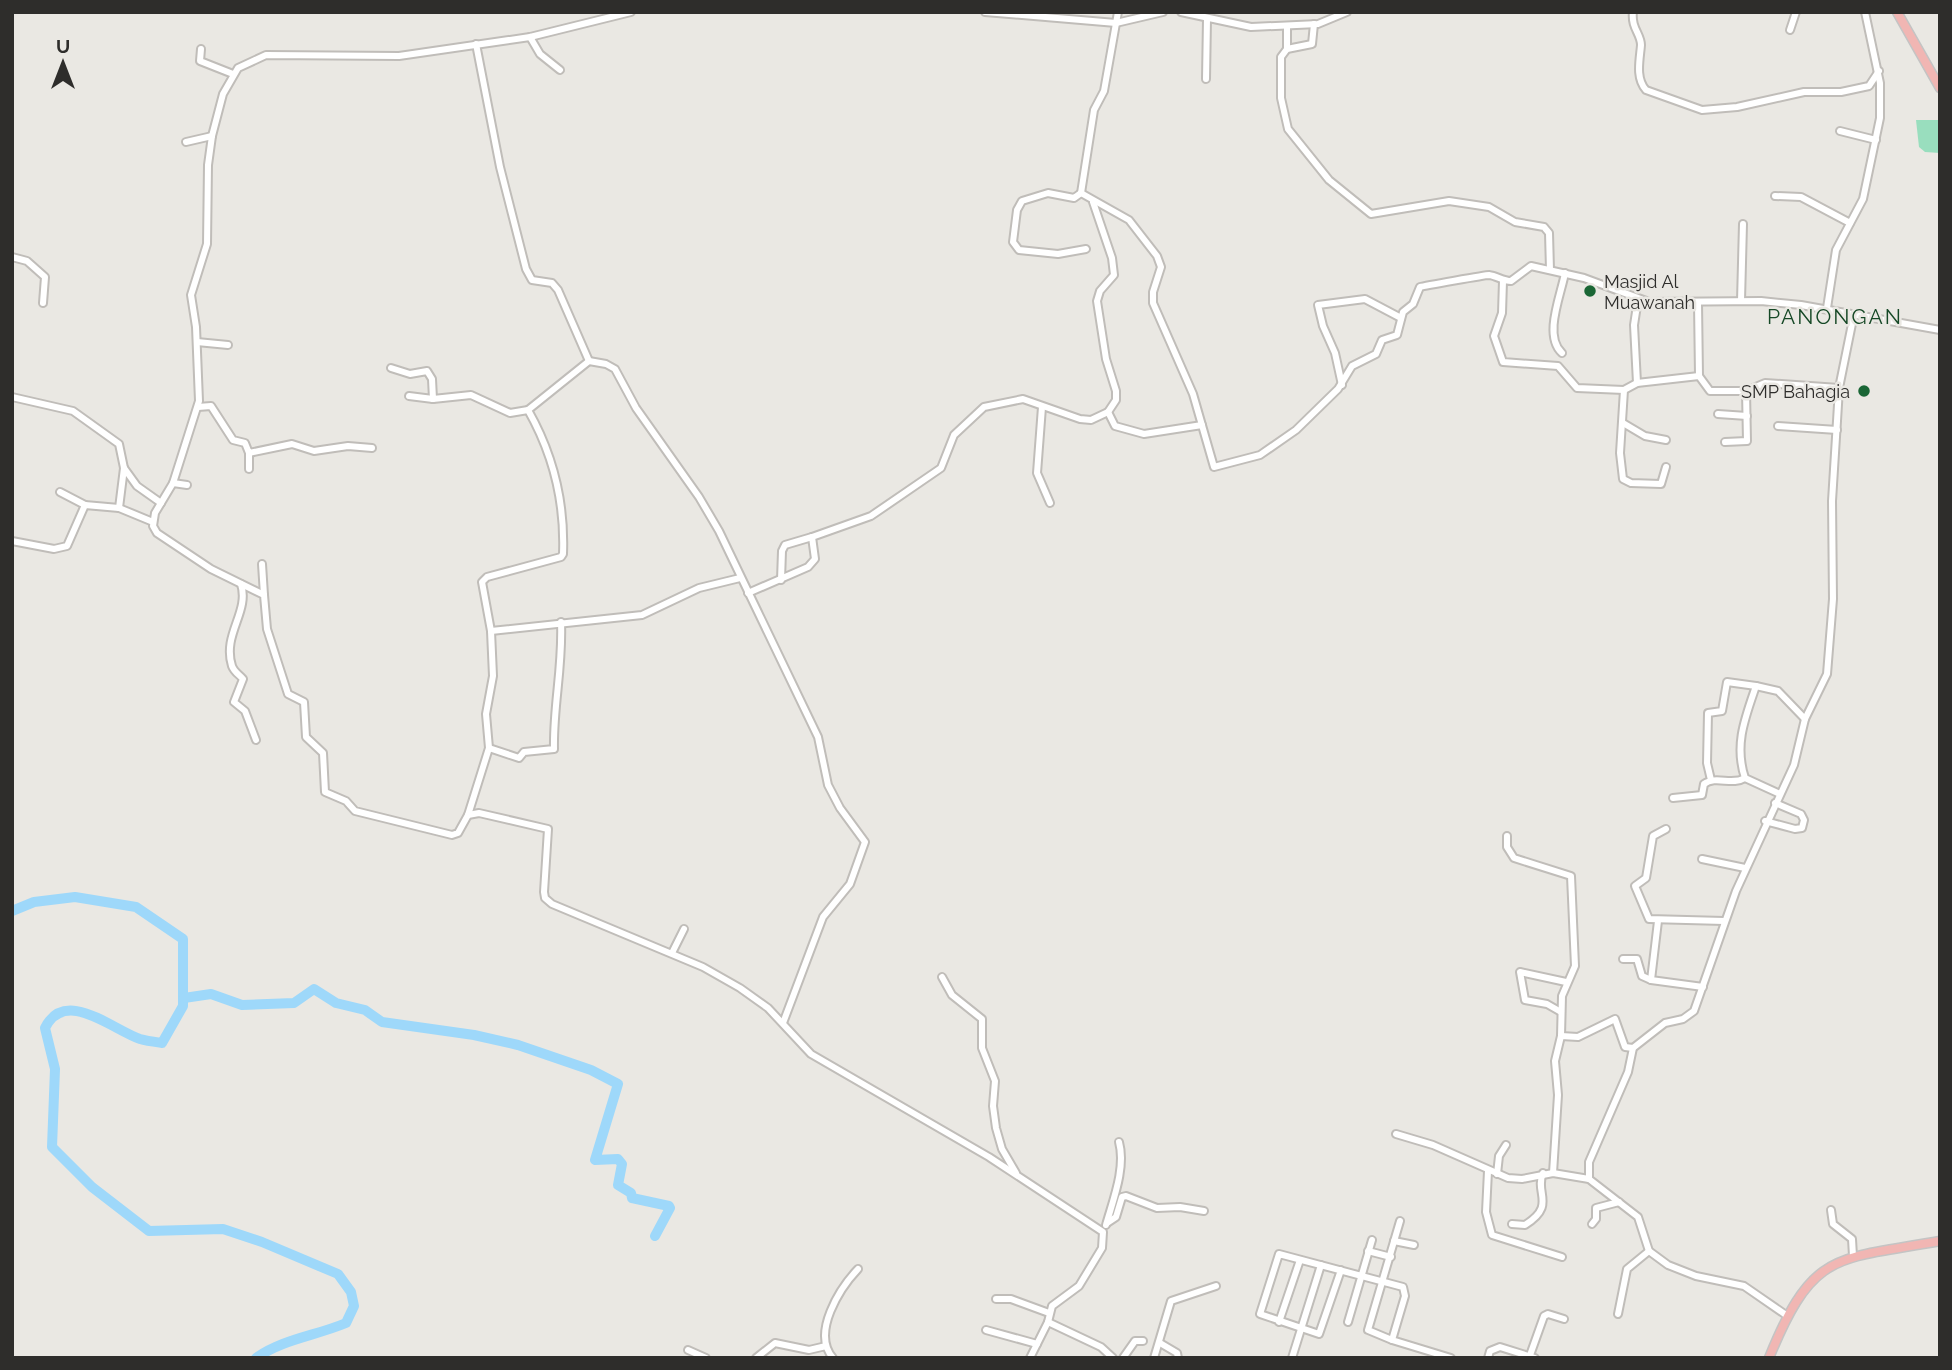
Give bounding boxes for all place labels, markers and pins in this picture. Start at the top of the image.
place label: Masjid Al Muawanah [1604,271,1695,313]
marker: Masjid Al Muawanah [1582,283,1598,299]
place label: SMP Bahagia [1741,381,1850,402]
marker: SMP Bahagia [1856,383,1872,399]

